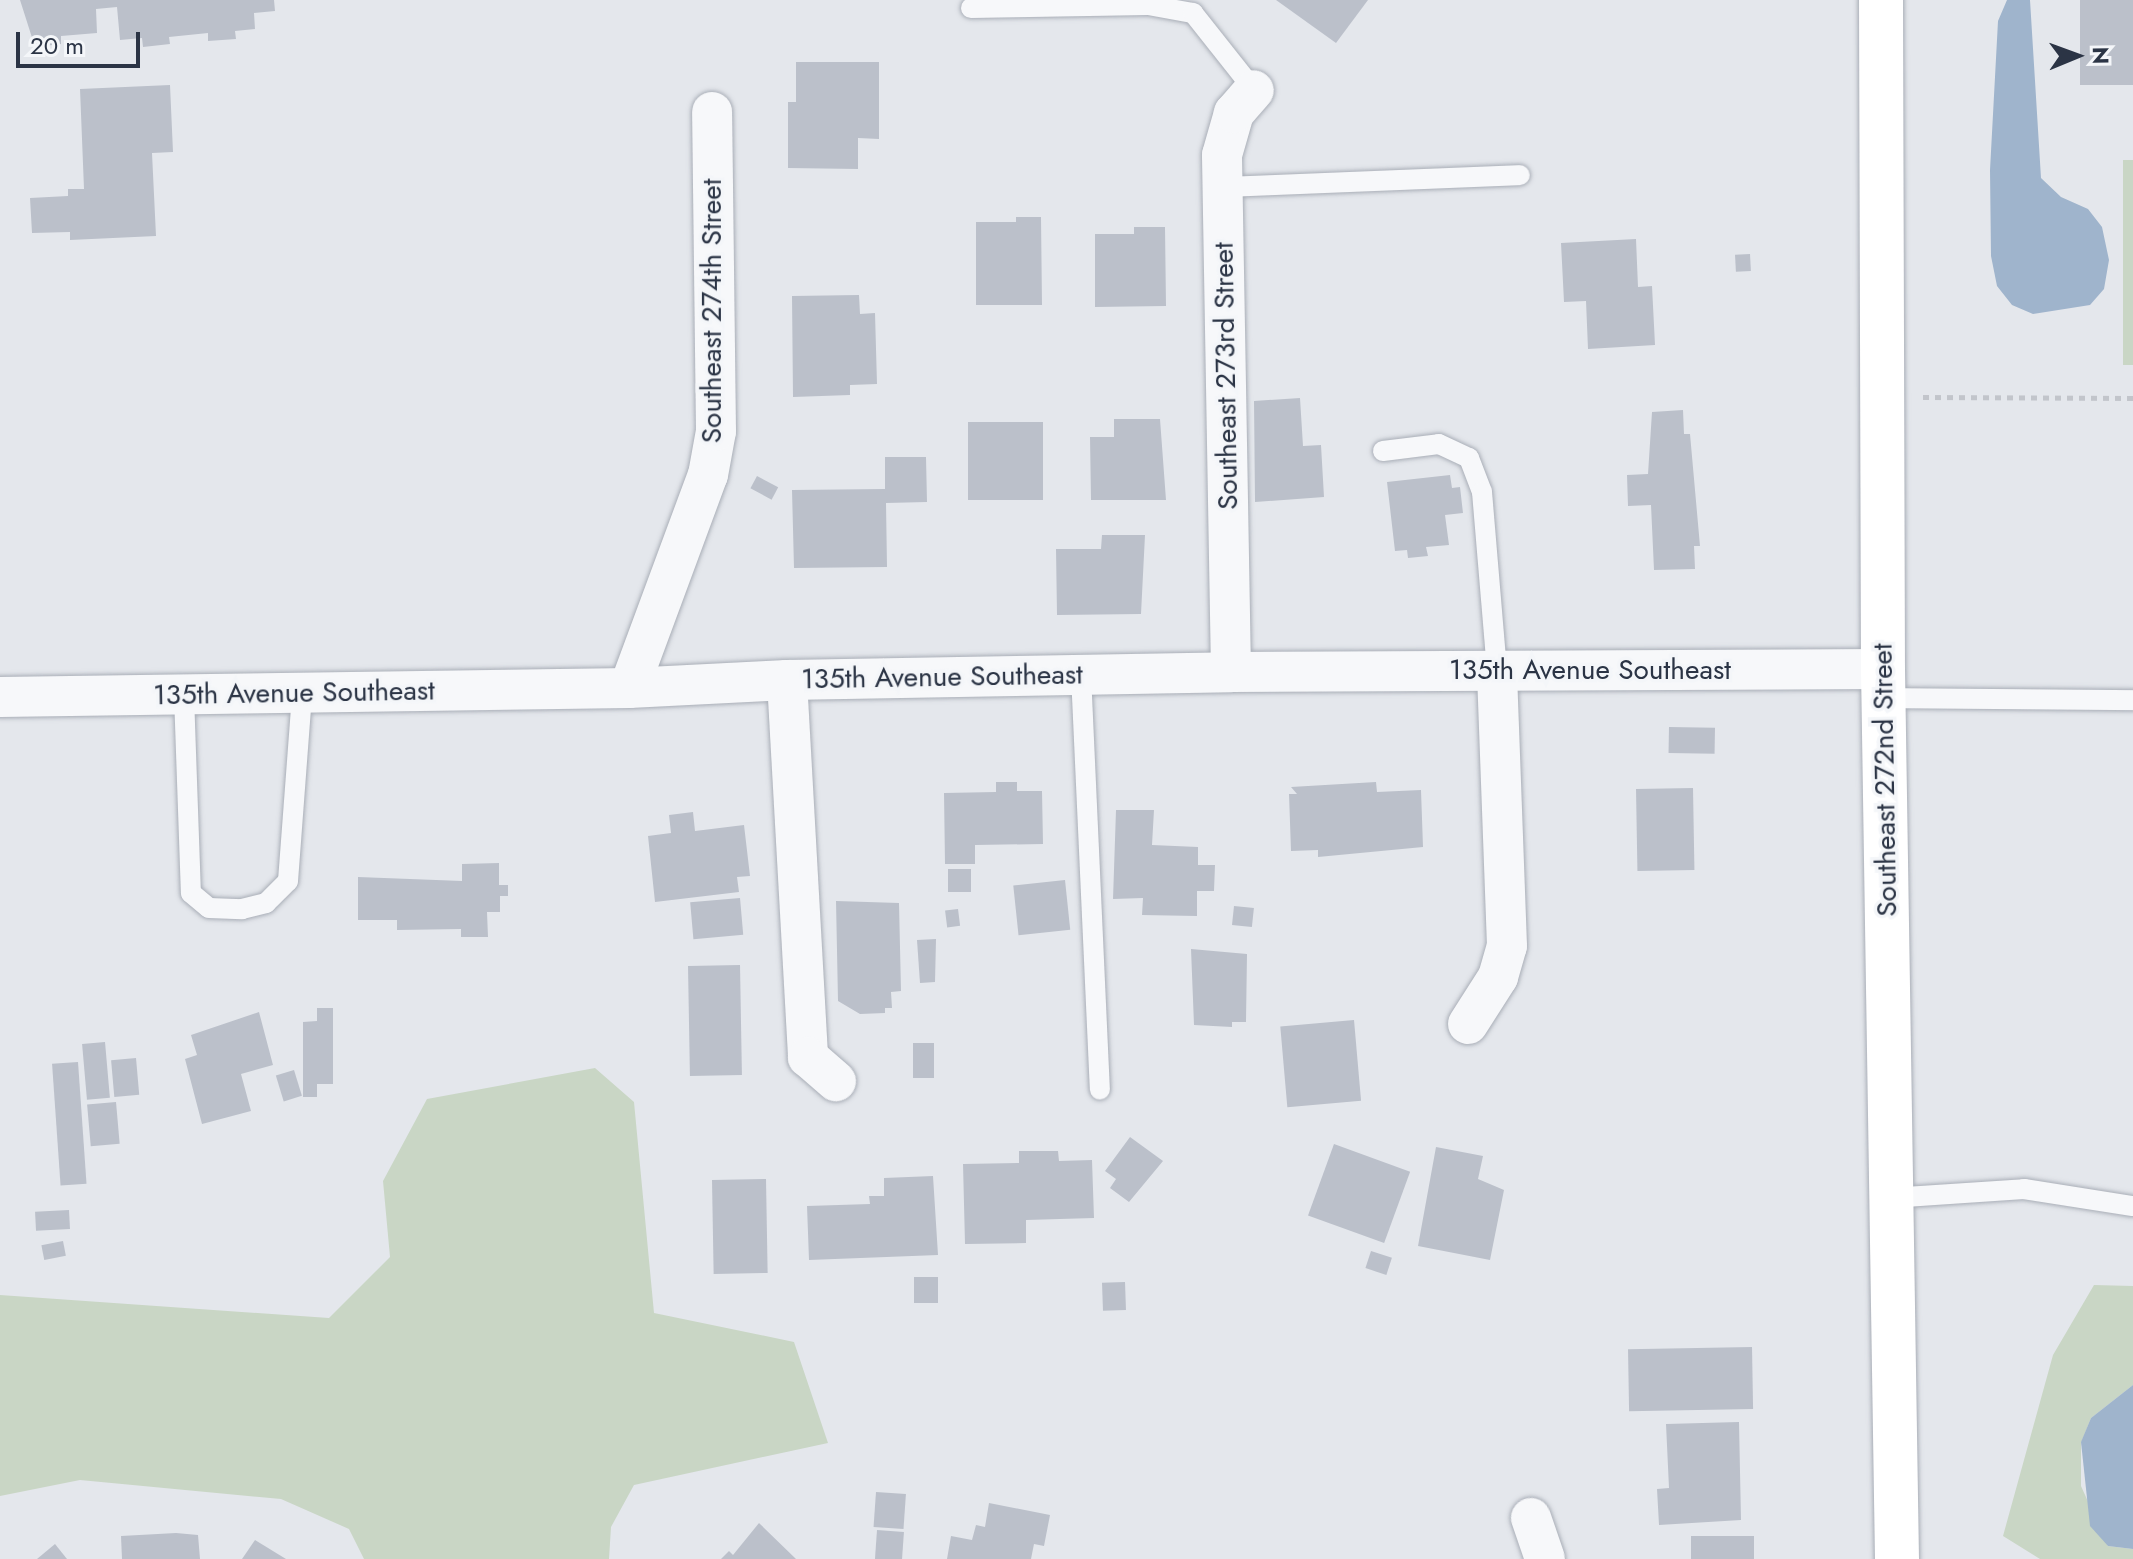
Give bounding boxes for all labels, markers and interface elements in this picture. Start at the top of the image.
scale bar [20,16,144,66]
north arrow [2037,16,2117,96]
text: 20 m [30,28,84,63]
text: N [2085,47,2117,65]
street label: Southeast 274th Street [695,179,729,443]
street label: Southeast 273rd Street [1207,242,1245,510]
street label: Southeast 272nd Street [1866,643,1904,917]
street label: 135th Avenue Southeast [1449,653,1731,687]
street label: 135th Avenue Southeast [801,658,1083,696]
street label: 135th Avenue Southeast [153,674,435,712]

